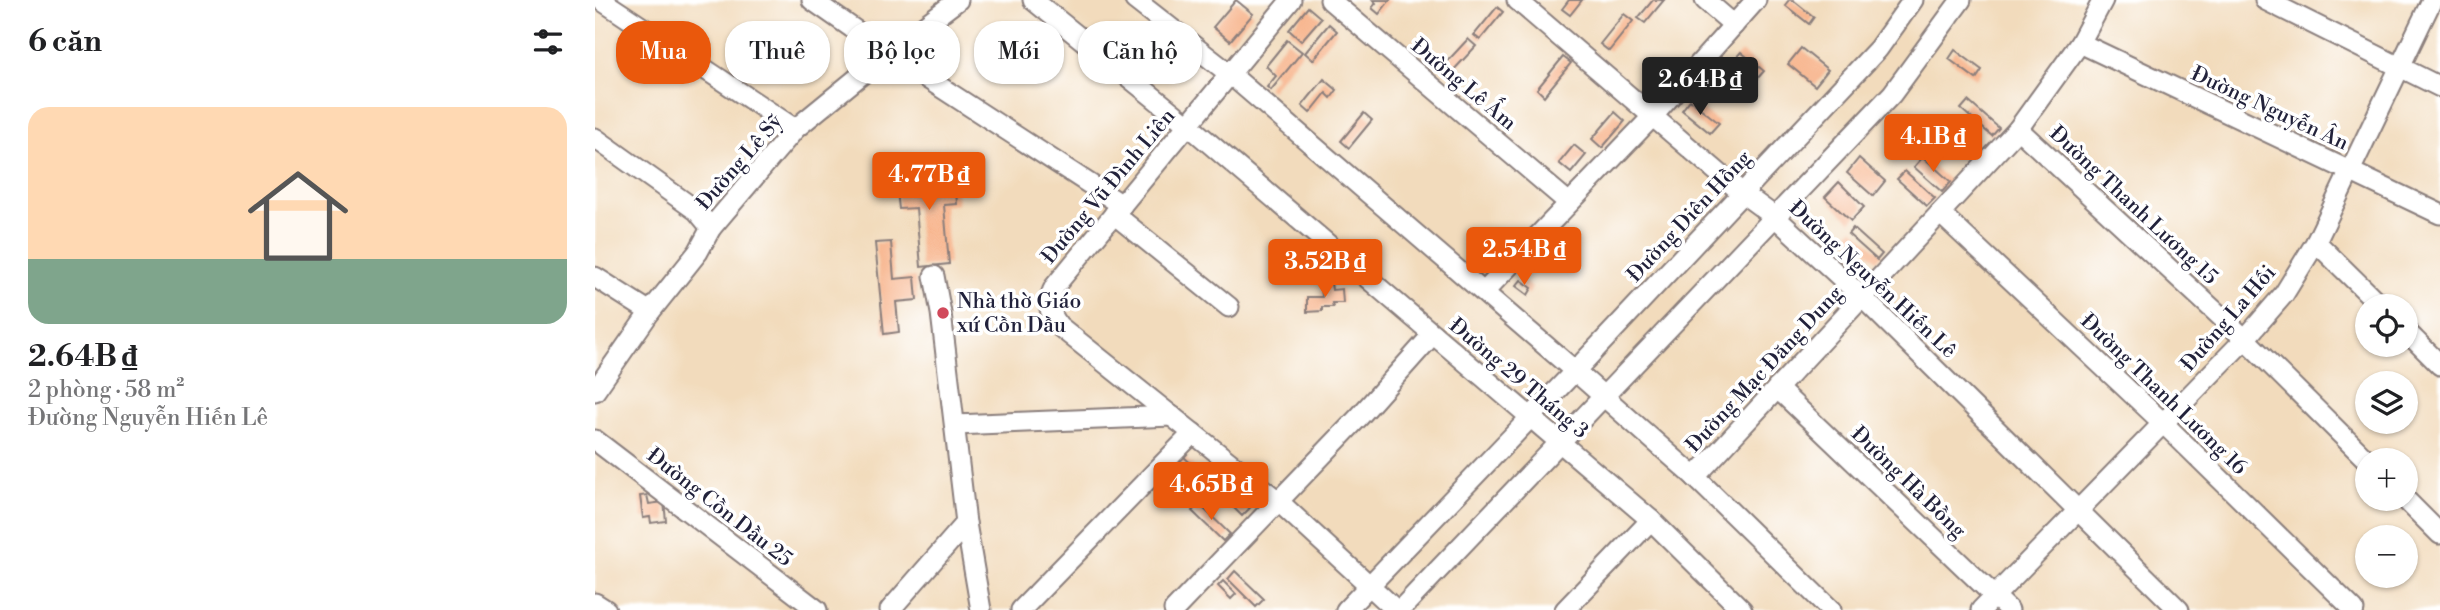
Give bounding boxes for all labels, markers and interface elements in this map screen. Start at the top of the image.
chip: Mua [616,21,711,84]
chip: Thuê [725,21,830,84]
chip: Bộ lọc [844,21,960,84]
chip: Mới [974,21,1064,84]
chip: Căn hộ [1078,21,1202,84]
text: 6 căn [28,23,102,61]
icon: filters [529,23,567,61]
street label: Đường Lê Ấm [1405,29,1525,136]
pin: 2.64B ₫ [1635,58,1765,117]
street label: Đường Nguyễn Ân [2187,59,2354,157]
text: 2.64B ₫ [1658,66,1742,94]
street label: Đường Vũ Đình Liên [1036,103,1182,270]
street label: Đường Lê Sỹ [691,109,789,216]
pin: 4.1B ₫ [1876,114,1990,174]
street label: Đường Thanh Lương 15 [2044,121,2223,291]
text: 4.1B ₫ [1900,123,1966,151]
street label: Đường Diên Hồng [1622,145,1757,288]
pin: 4.77B ₫ [864,152,994,212]
icon: home [235,153,361,279]
text: 4.77B ₫ [888,161,970,189]
street label: Đường Nguyễn Hiến Lê [1783,195,1961,364]
pin: 2.54B ₫ [1459,228,1589,287]
text: 2.54B ₫ [1482,236,1566,264]
pin: 3.52B ₫ [1260,240,1390,299]
text: 3.52B ₫ [1284,248,1366,276]
street label: Đường La Hối [2176,260,2282,377]
street label: Đường Mạc Đăng Dung [1681,281,1849,458]
place label: Nhà thờ Giáo xứ Cồn Dầu [956,289,1081,339]
map controls [2355,294,2418,588]
button: locate [2355,294,2418,357]
marker: Nhà thờ Giáo xứ Cồn Dầu [935,305,951,321]
street label: Đường Thanh Lương 16 [2075,309,2252,481]
street label: Đường 29 Tháng 3 [1443,313,1593,445]
text: 2.64B ₫ [28,338,137,376]
button: layers [2355,371,2418,434]
text: 2 phòng · 58 m² [28,376,184,404]
text: Đường Nguyễn Hiến Lê [28,404,268,432]
street label: Đường Hà Bồng [1845,421,1971,544]
street label: Đường Cồn Dầu 25 [641,443,797,573]
button: + [2355,448,2418,511]
pin: 4.65B ₫ [1146,462,1276,522]
text: 4.65B ₫ [1169,471,1253,499]
button: − [2355,525,2418,588]

